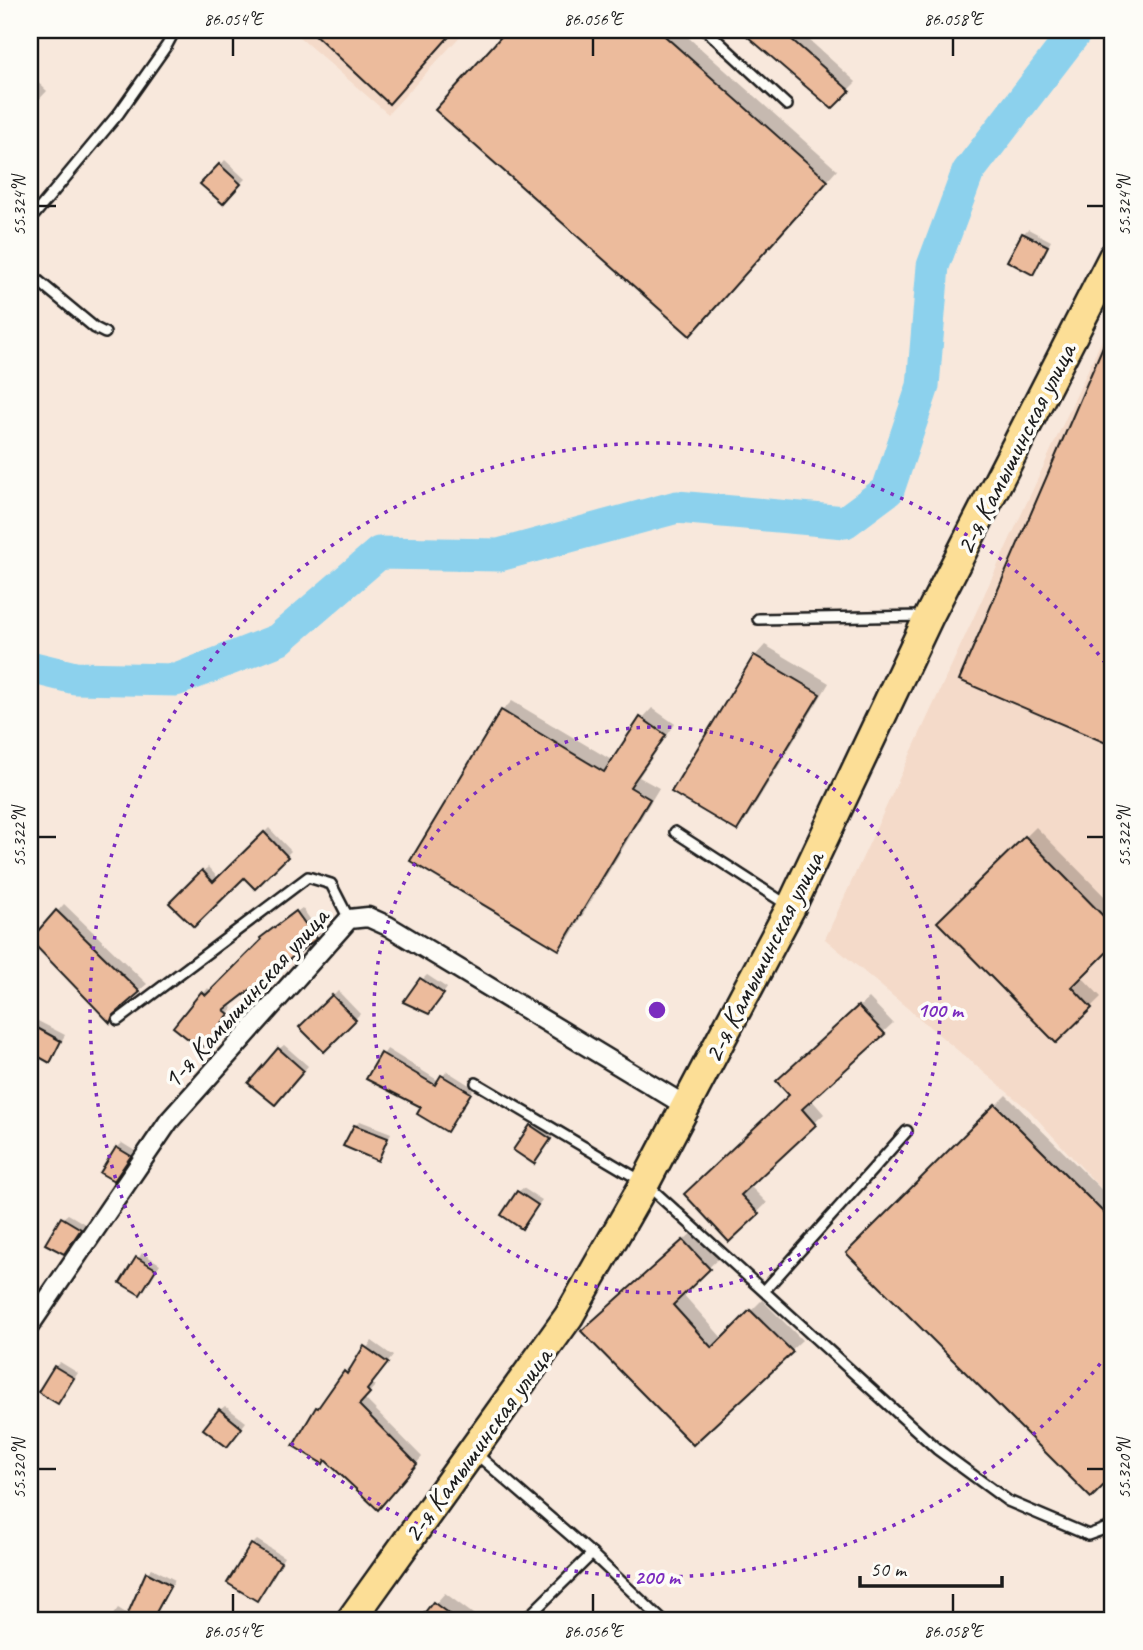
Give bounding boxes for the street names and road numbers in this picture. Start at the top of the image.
street label: 2-я Камышинская улица [947,335,1084,560]
street label: 2-я Камышинская улица [695,843,832,1068]
street label: 1-я Камышинская улица [154,898,337,1096]
street label: 2-я Камышинская улица [395,1339,561,1549]

